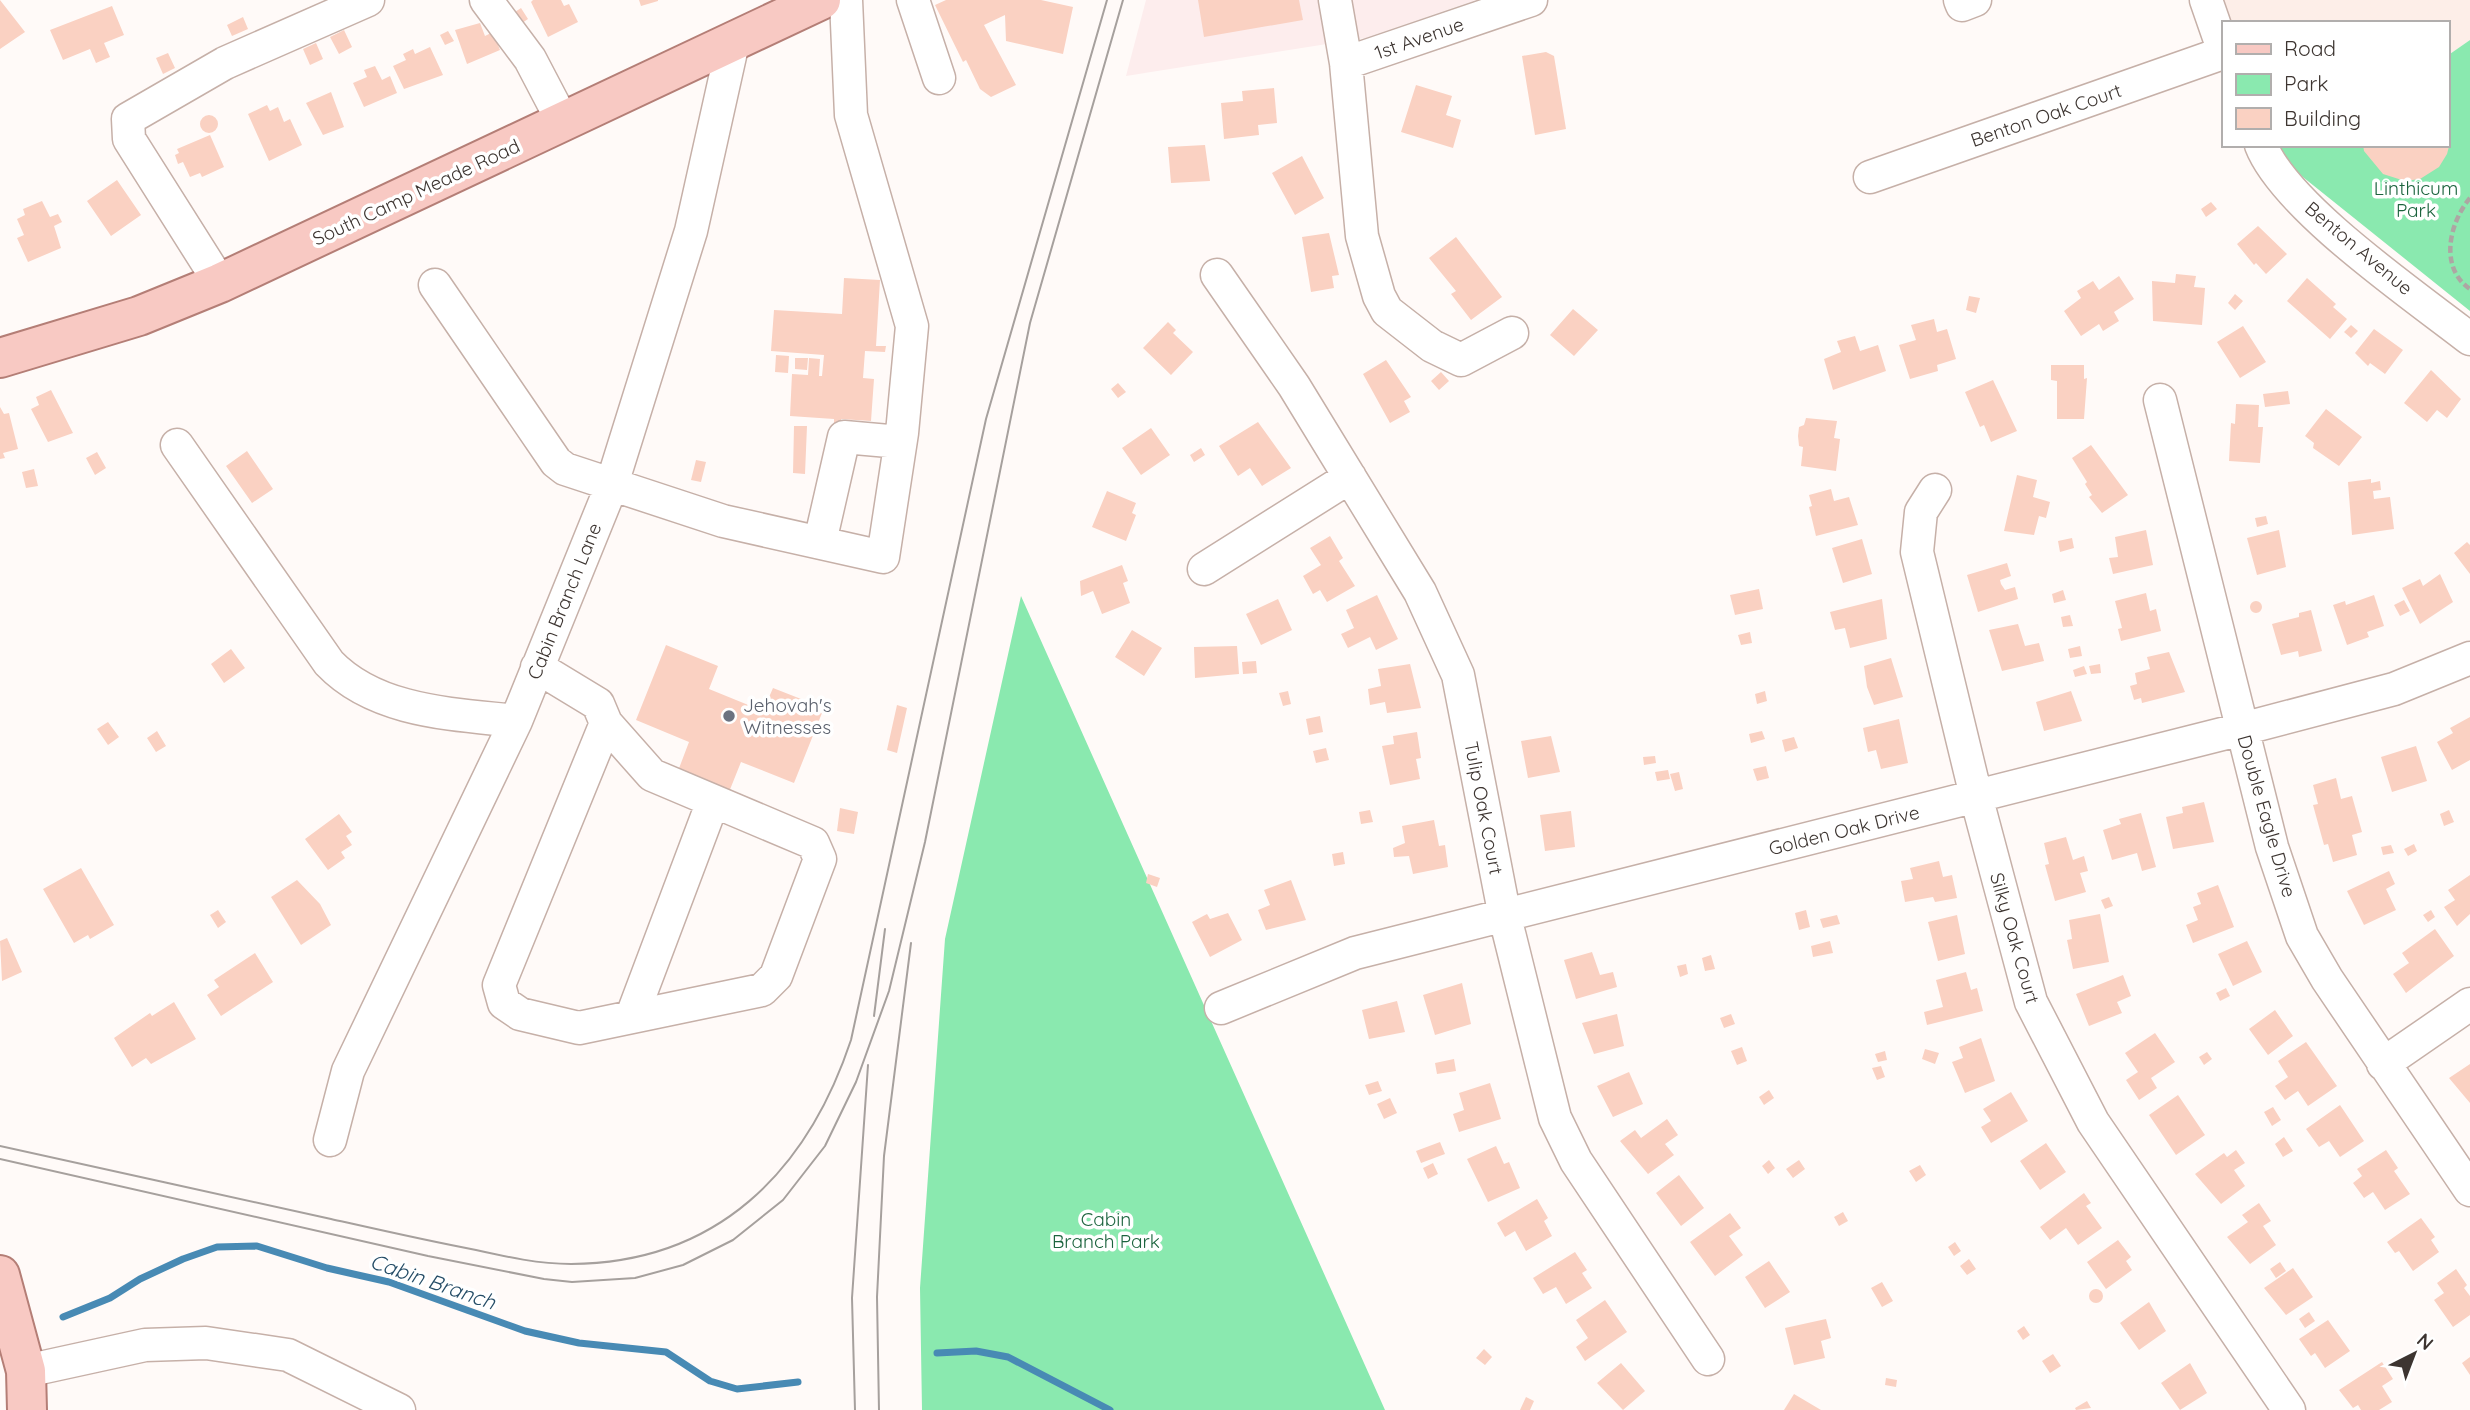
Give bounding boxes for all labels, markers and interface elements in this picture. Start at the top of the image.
street label: 1st Avenue [1371,12,1467,64]
legend [2222,21,2449,147]
text: Road [2284,35,2336,61]
text: Park [2284,70,2328,96]
street label: Benton Oak Court [1967,78,2125,152]
text: Building [2284,105,2361,131]
street label: South Camp Meade Road [309,133,523,251]
park label: Linthicum Park [2374,176,2458,222]
street label: Benton Avenue [2300,196,2418,300]
street label: Cabin Branch Lane [522,519,606,683]
place label: Jehovah's Witnesses [743,693,832,739]
marker: Jehovah's Witnesses [721,708,737,724]
street label: Double Eagle Drive [2232,732,2302,900]
street label: Tulip Oak Court [1459,739,1509,877]
street label: Golden Oak Drive [1766,800,1922,860]
street label: Silky Oak Court [1985,870,2045,1006]
park label: Cabin Branch Park [1052,1207,1160,1253]
water label: Cabin Branch [367,1247,500,1315]
north arrow [2379,1319,2449,1389]
text: N [2412,1328,2439,1355]

